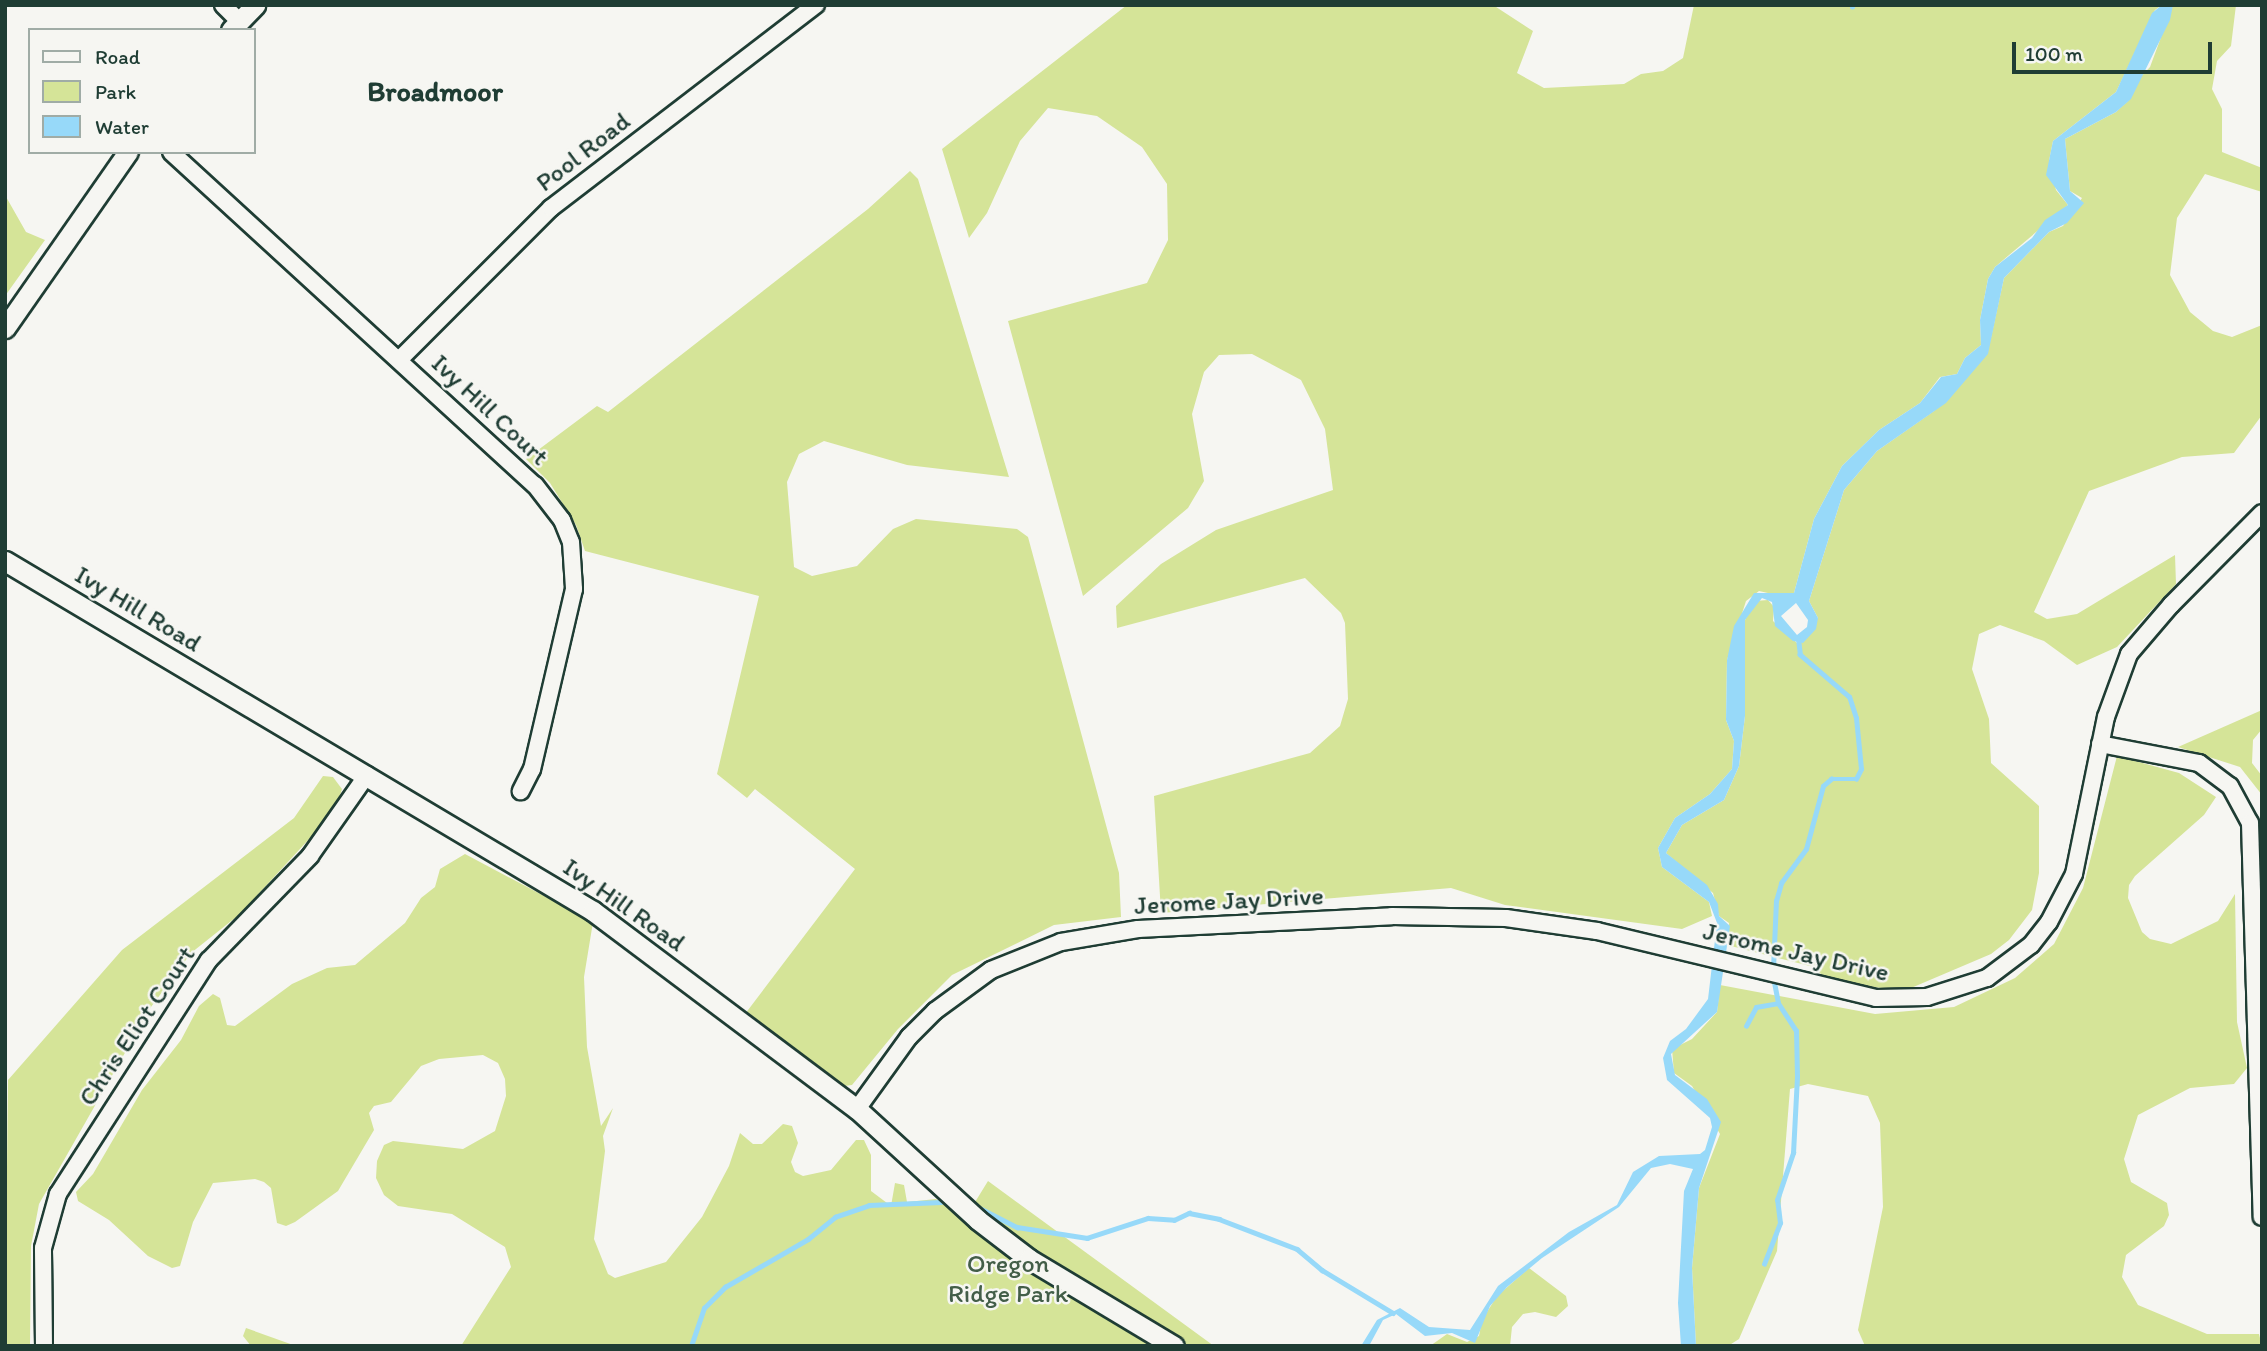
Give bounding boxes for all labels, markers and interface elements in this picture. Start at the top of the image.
legend [28,28,256,154]
scale bar [2015,28,2214,72]
text: 100 m [2025,41,2083,66]
text: Road [95,44,140,69]
district label: Broadmoor [367,74,503,108]
text: Park [95,79,136,104]
street label: Pool Road [530,106,636,198]
text: Water [95,114,149,139]
street label: Ivy Hill Court [425,348,555,472]
street label: Ivy Hill Road [70,559,206,659]
street label: Ivy Hill Road [557,852,691,958]
street label: Jerome Jay Drive [1133,880,1325,922]
street label: Jerome Jay Drive [1700,915,1892,989]
street label: Chris Eliot Court [72,940,202,1112]
park label: Oregon Ridge Park [948,1248,1068,1310]

